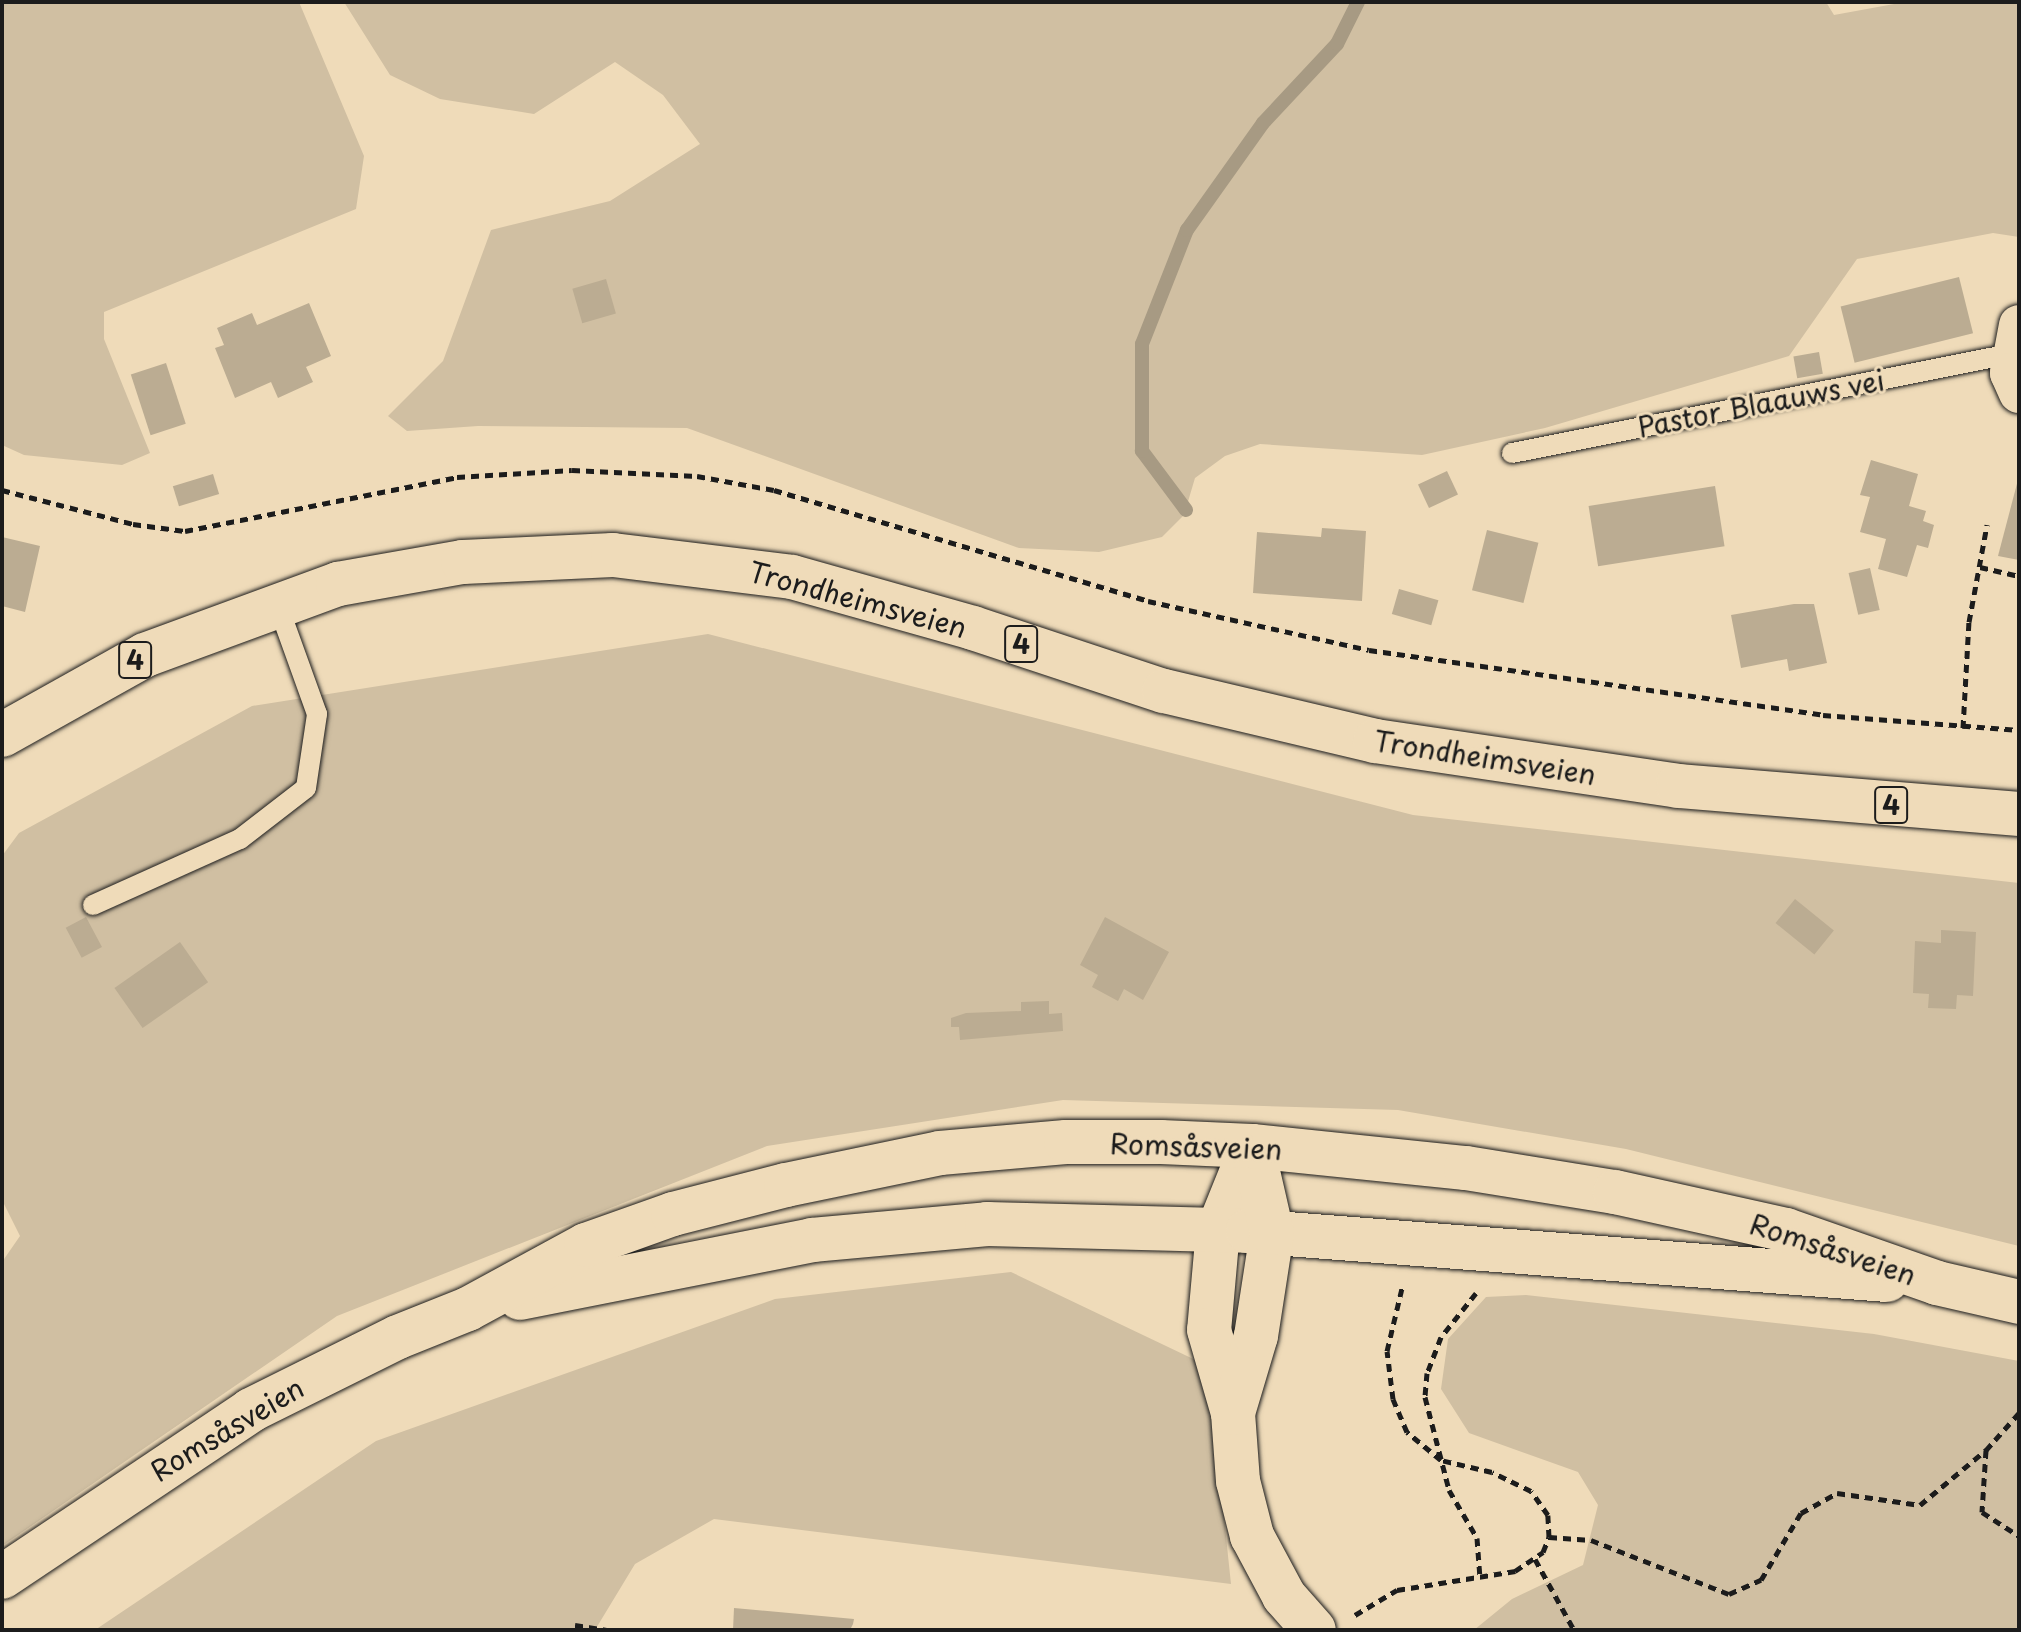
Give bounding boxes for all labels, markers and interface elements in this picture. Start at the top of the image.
street label: Pastor Blaauws vei [1634,362,1888,444]
street label: Trondheimsveien [745,554,971,644]
road number: 4 [1003,622,1039,666]
road number: 4 [117,638,153,682]
street label: Trondheimsveien [1372,723,1598,791]
road number: 4 [1873,783,1909,827]
street label: Romsåsveien [1109,1126,1283,1166]
street label: Romsåsveien [1746,1206,1920,1292]
street label: Romsåsveien [145,1370,309,1488]

